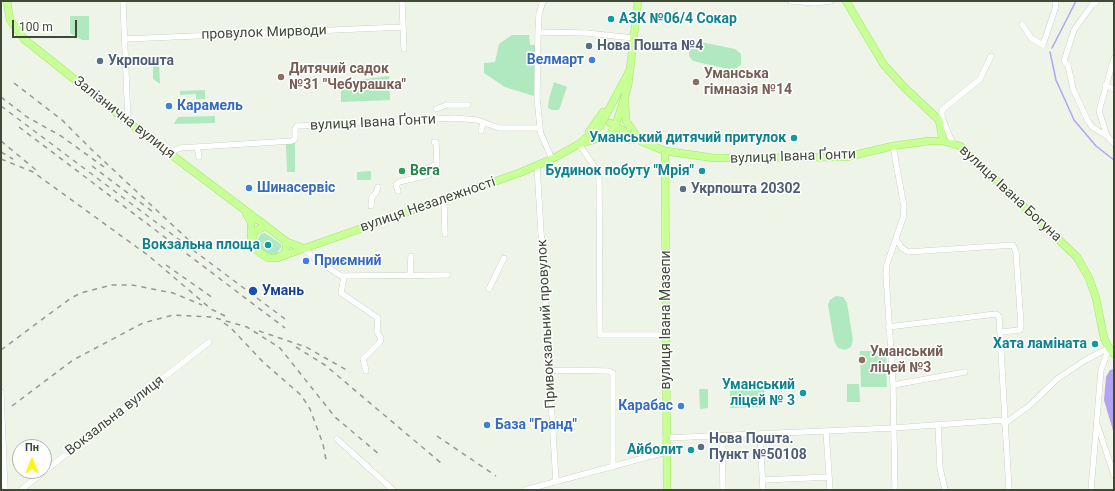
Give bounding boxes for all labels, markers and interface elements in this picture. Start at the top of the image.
place label: АЗК №06/4 Сокар [619,11,737,27]
scale bar [14,12,79,38]
marker: АЗК №06/4 Сокар [606,14,616,24]
text: 100 m [19,20,53,34]
street label: провулок Мирводи [201,22,327,44]
place label: Нова Пошта №4 [597,38,703,54]
marker: Нова Пошта №4 [584,41,594,51]
place label: Велмарт [527,52,584,68]
place label: Укрпошта [108,53,174,69]
marker: Велмарт [587,55,597,65]
marker: Укрпошта [95,56,105,66]
place label: Дитячий садок №31 "Чебурашка" [289,61,406,94]
place label: Уманська гімназія №14 [704,66,792,98]
marker: Дитячий садок №31 "Чебурашка" [276,72,286,82]
street label: Залізнична вулиця [70,73,178,163]
marker: Уманська гімназія №14 [691,77,701,87]
place label: Карамель [177,98,243,114]
marker: Карамель [164,101,174,111]
street label: вулиця Івана Ґонти [310,111,436,135]
place label: Уманський дитячий притулок [589,130,786,146]
marker: Уманський дитячий притулок [789,133,799,143]
street label: вулиця Івана Богуна [955,142,1065,246]
street label: вулиця Івана Ґонти [730,146,856,168]
place label: Вега [410,163,440,179]
place label: Будинок побуту "Мрія" [546,163,694,179]
marker: Вега [397,166,407,176]
marker: Будинок побуту "Мрія" [697,166,707,176]
street label: вулиця Незалежності [358,174,498,236]
place label: Шинасервіс [257,180,335,196]
place label: Укрпошта 20302 [691,181,801,197]
marker: Шинасервіс [244,183,254,193]
marker: Укрпошта 20302 [678,184,688,194]
place label: Вокзальна площа [142,237,260,253]
street label: Привокзальний провулок [534,239,560,409]
marker: Вокзальна площа [263,240,273,250]
street label: вулиця Івана Мазепи [658,250,674,390]
place label: Приємний [314,253,381,269]
marker: Приємний [301,256,311,266]
place label: Умань [262,283,304,299]
marker: Умань [247,285,259,297]
place label: Хата ламіната [993,336,1087,352]
marker: Хата ламіната [1090,339,1100,349]
place label: Уманський ліцей №3 [870,344,943,376]
marker: Уманський ліцей №3 [857,355,867,365]
street label: Вокзальна вулиця [62,372,168,460]
place label: Уманський ліцей № 3 [722,377,795,410]
marker: Уманський ліцей № 3 [798,388,808,398]
place label: Карабас [618,398,673,414]
marker: Карабас [676,401,686,411]
place label: База "Гранд" [495,417,577,433]
marker: База "Гранд" [482,420,492,430]
place label: Нова Пошта. Пункт №50108 [709,431,807,464]
north arrow [12,439,52,479]
text: Пн [25,441,39,454]
place label: Айболит [627,442,683,458]
marker: Нова Пошта. Пункт №50108 [696,442,706,452]
marker: Айболит [686,445,696,455]

